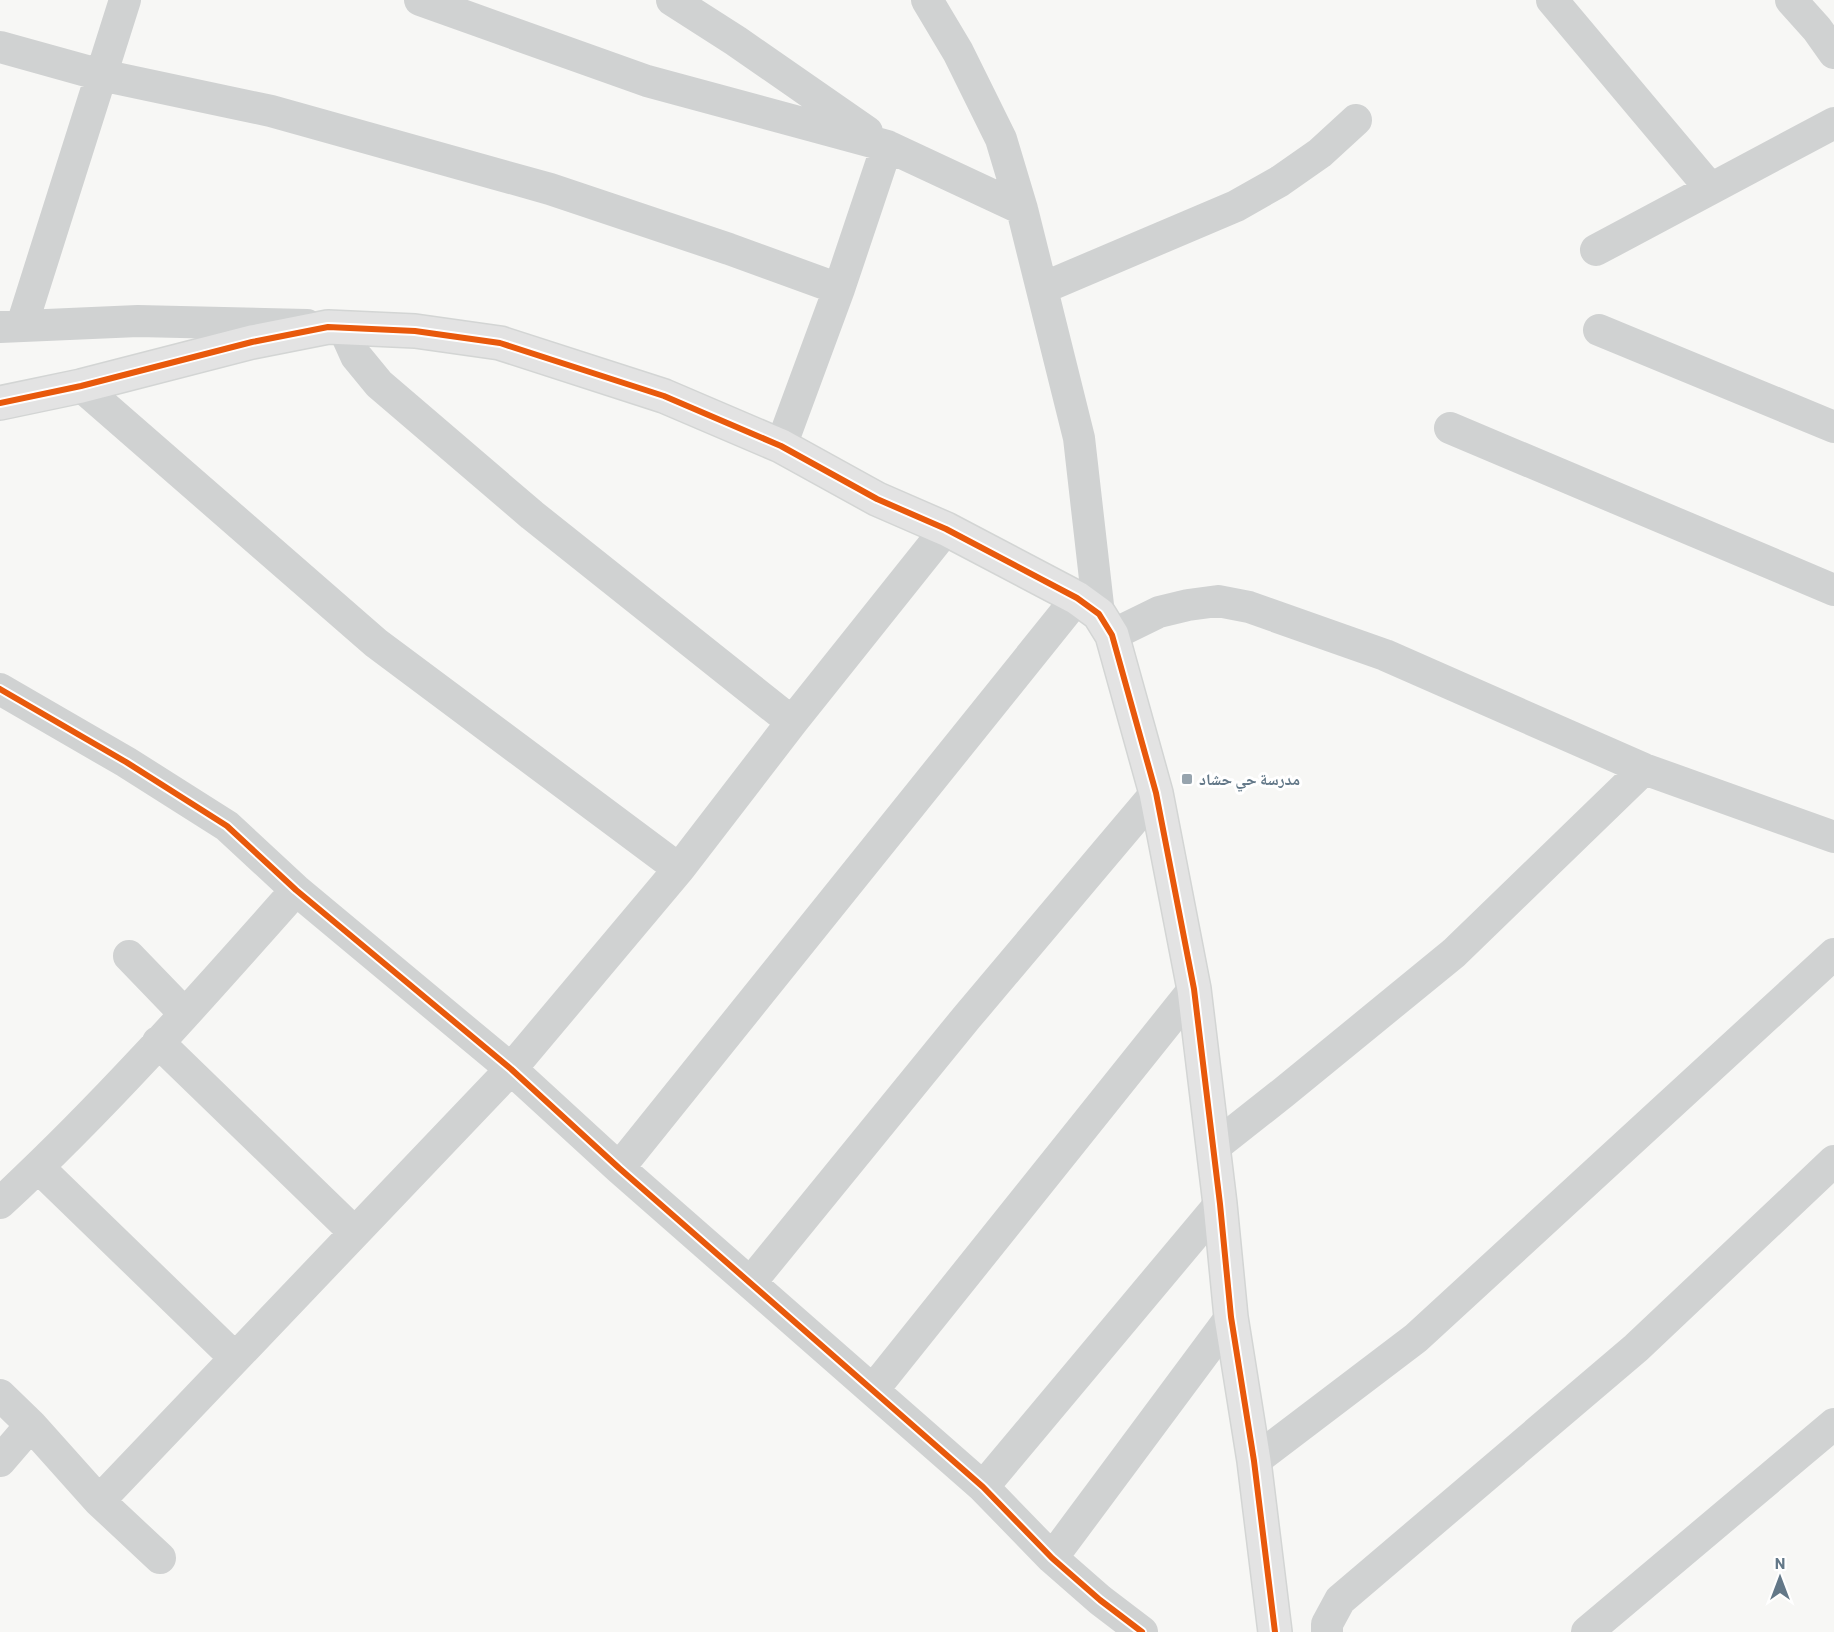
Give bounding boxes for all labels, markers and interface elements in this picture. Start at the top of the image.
place label: مدرسة حي حشاد [1199,769,1300,792]
marker: مدرسة حي حشاد [1180,772,1194,786]
north arrow [1750,1548,1810,1608]
text: N [1775,1553,1785,1572]

